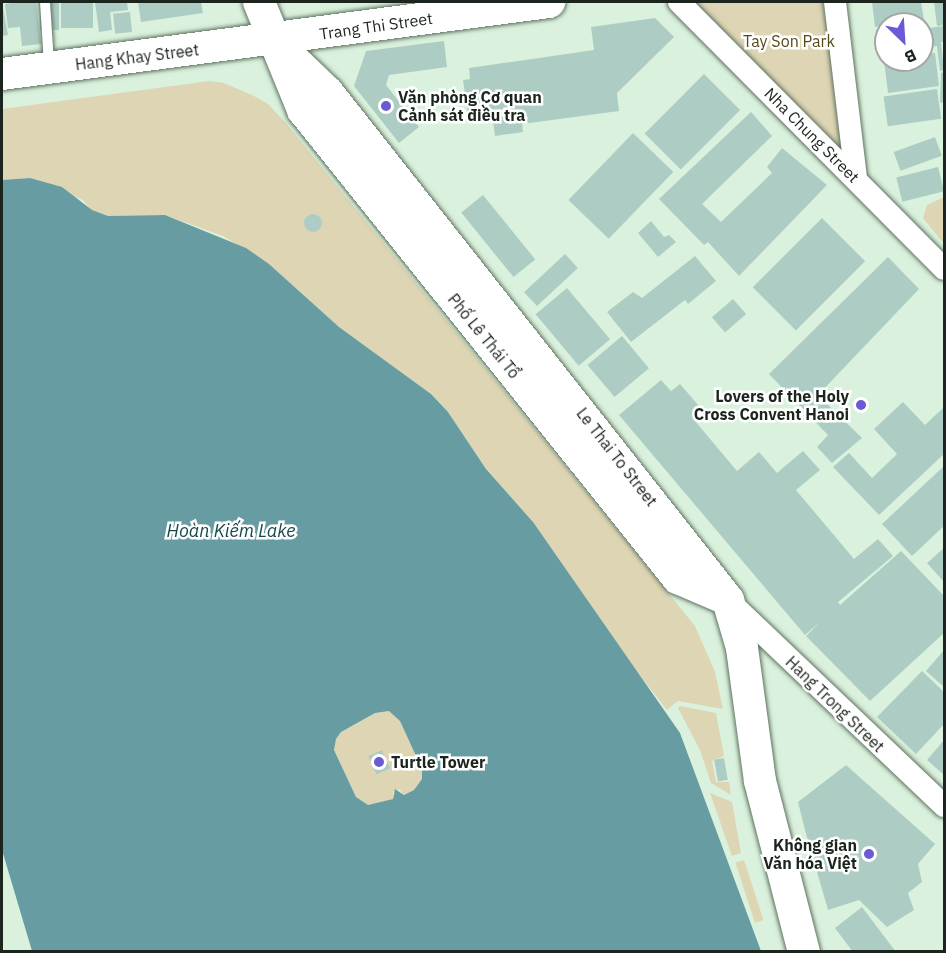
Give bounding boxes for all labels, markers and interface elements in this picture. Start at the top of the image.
street label: Trang Thi Street [318,9,434,43]
north arrow [874,12,934,72]
park label: Tay Son Park [743,31,835,51]
street label: Hang Khay Street [74,40,200,74]
text: B [902,45,920,68]
street label: Nha Chung Street [761,84,863,186]
place label: Văn phòng Cơ quan Cảnh sát điều tra [398,87,542,125]
marker: Văn phòng Cơ quan Cảnh sát điều tra [379,99,393,113]
street label: Phố Lê Thái Tổ [444,290,524,382]
place label: Lovers of the Holy Cross Convent Hanoi [694,386,849,424]
marker: Lovers of the Holy Cross Convent Hanoi [854,398,868,412]
street label: Le Thai To Street [573,404,661,510]
water label: Hoàn Kiếm Lake [167,520,295,542]
street label: Hang Trong Street [782,652,888,756]
place label: Turtle Tower [391,752,485,772]
marker: Turtle Tower [372,755,386,769]
place label: Không gian Văn hóa Việt [763,835,857,873]
marker: Không gian Văn hóa Việt [862,847,876,861]

